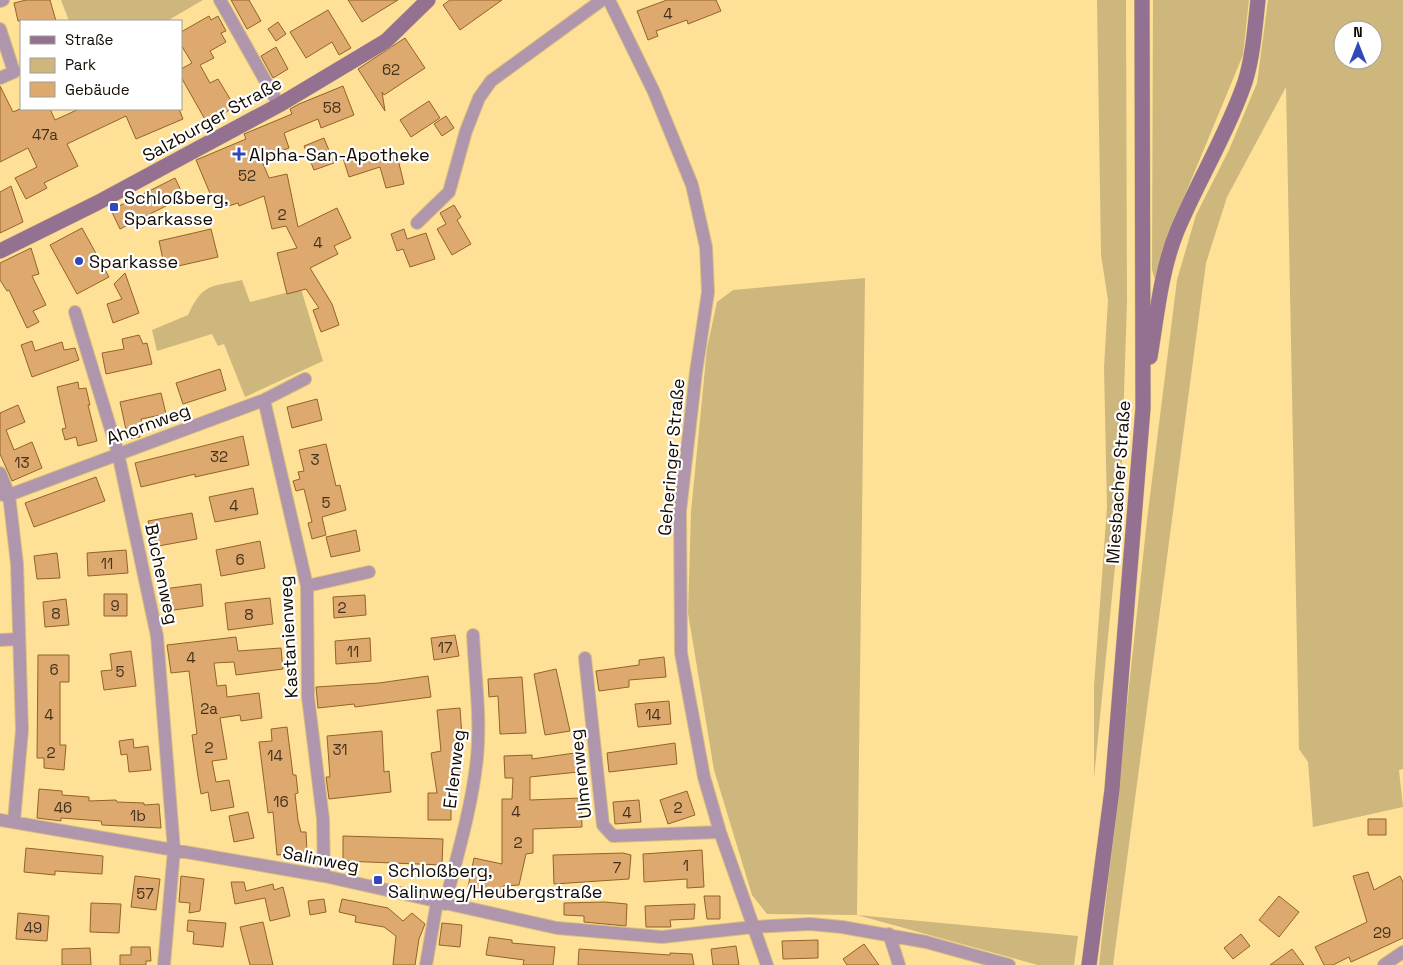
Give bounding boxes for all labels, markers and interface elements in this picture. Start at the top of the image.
house number: 4 [663,4,673,23]
legend [20,20,182,110]
north arrow [1333,20,1383,70]
text: N [1353,23,1363,41]
text: Straße [65,30,114,49]
text: Park [65,55,96,74]
house number: 62 [382,60,400,79]
street label: Salzburger Straße [138,71,286,167]
text: Gebäude [65,80,130,99]
house number: 58 [323,98,341,117]
house number: 47a [32,125,58,144]
place label: Alpha-San-Apotheke [249,143,430,166]
marker: Alpha-San-Apotheke [233,148,245,160]
house number: 52 [238,166,256,185]
place label: Schloßberg, Sparkasse [124,186,228,230]
marker: Schloßberg, Sparkasse [108,201,120,213]
house number: 2 [277,205,287,224]
house number: 4 [313,233,323,252]
place label: Sparkasse [89,250,178,273]
marker: Sparkasse [73,255,85,267]
street label: Geheringer Straße [653,377,689,537]
street label: Ahornweg [103,398,193,450]
street label: Miesbacher Straße [1101,400,1135,564]
house number: 32 [210,447,228,466]
house number: 3 [310,450,320,469]
house number: 13 [14,453,30,472]
house number: 5 [322,493,331,512]
house number: 4 [229,496,239,515]
street label: Buchenweg [140,521,184,627]
house number: 6 [235,550,245,569]
house number: 11 [101,554,113,573]
street label: Kastanienweg [273,575,303,699]
house number: 9 [110,596,120,615]
house number: 2 [337,598,347,617]
house number: 8 [51,604,61,623]
house number: 8 [244,605,254,624]
house number: 17 [438,638,452,657]
house number: 11 [347,642,359,661]
house number: 4 [186,648,196,667]
house number: 6 [49,660,59,679]
house number: 5 [116,662,125,681]
house number: 2a [200,699,218,718]
house number: 4 [44,705,54,724]
house number: 14 [645,705,661,724]
street label: Erlenweg [438,728,470,810]
street label: Ulmenweg [564,728,596,820]
house number: 2 [204,738,214,757]
house number: 31 [332,740,348,759]
house number: 2 [46,743,56,762]
house number: 14 [267,746,283,765]
house number: 16 [273,792,289,811]
house number: 46 [54,798,72,817]
house number: 2 [673,798,683,817]
house number: 4 [511,802,521,821]
house number: 4 [622,803,632,822]
house number: 1b [130,806,146,825]
house number: 2 [513,833,523,852]
street label: Salinweg [281,840,361,878]
house number: 1 [683,856,689,875]
house number: 7 [613,858,621,877]
place label: Schloßberg, Salinweg/Heubergstraße [388,859,602,903]
marker: Schloßberg, Salinweg/Heubergstraße [372,874,384,886]
house number: 57 [136,884,154,903]
house number: 49 [24,918,42,937]
house number: 29 [1373,923,1391,942]

